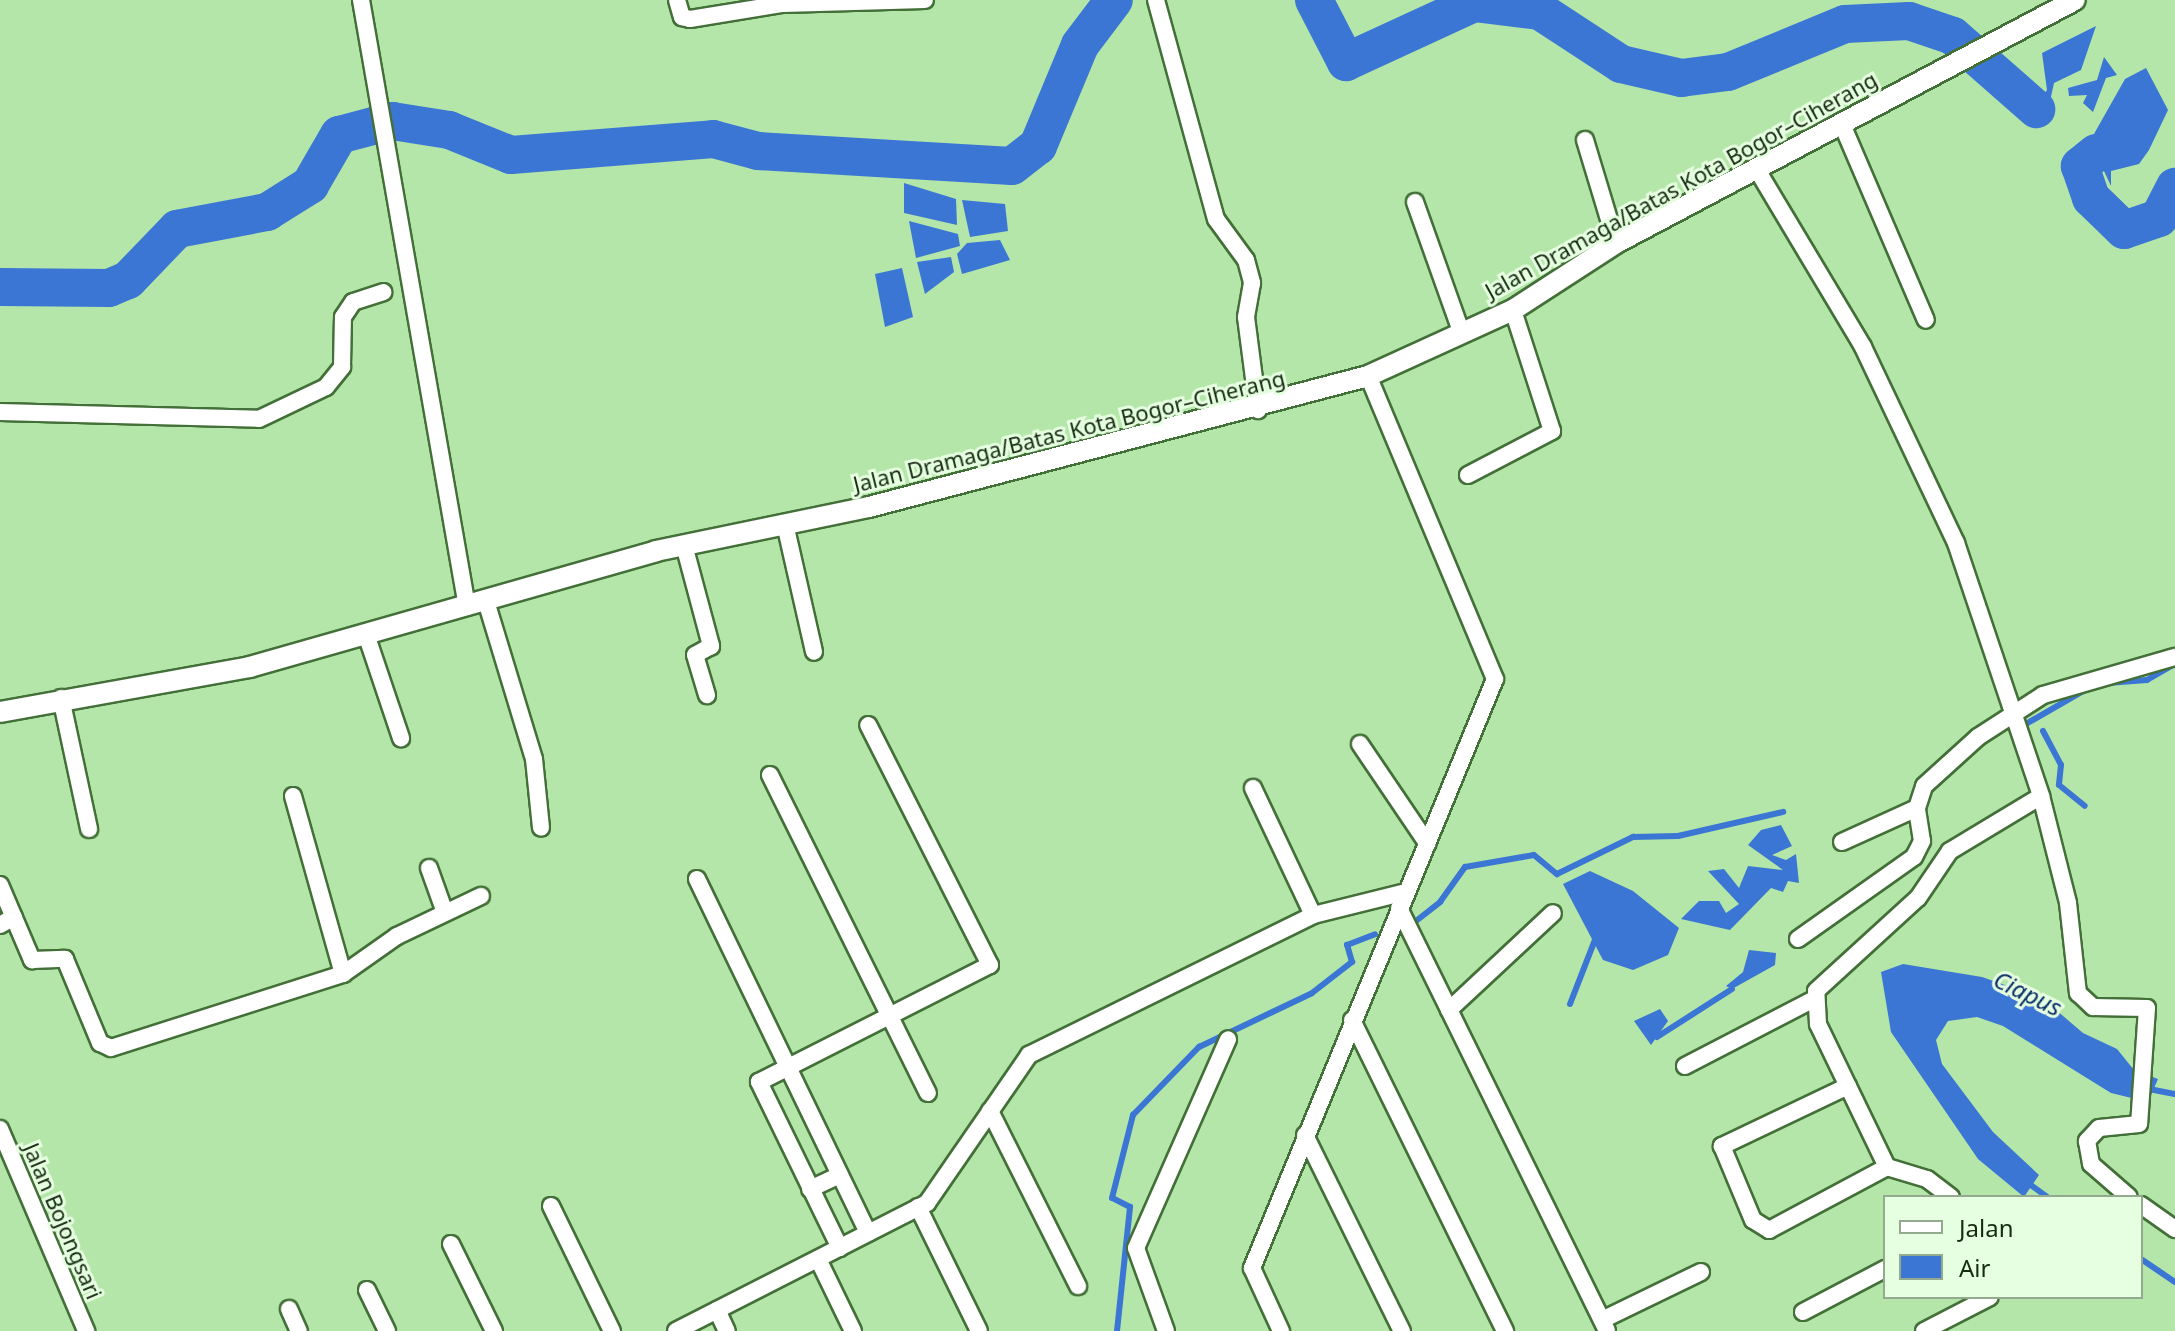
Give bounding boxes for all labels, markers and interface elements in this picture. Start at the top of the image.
street label: Jalan Dramaga/Batas Kota Bogor–Ciherang [1480,66,1882,304]
street label: Jalan Dramaga/Batas Kota Bogor–Ciherang [850,364,1288,498]
water label: Ciapus [1989,964,2067,1022]
street label: Jalan Bojongsari [18,1139,108,1303]
legend [1883,1195,2143,1299]
text: Jalan [1959,1211,2014,1244]
text: Air [1959,1251,1990,1284]

